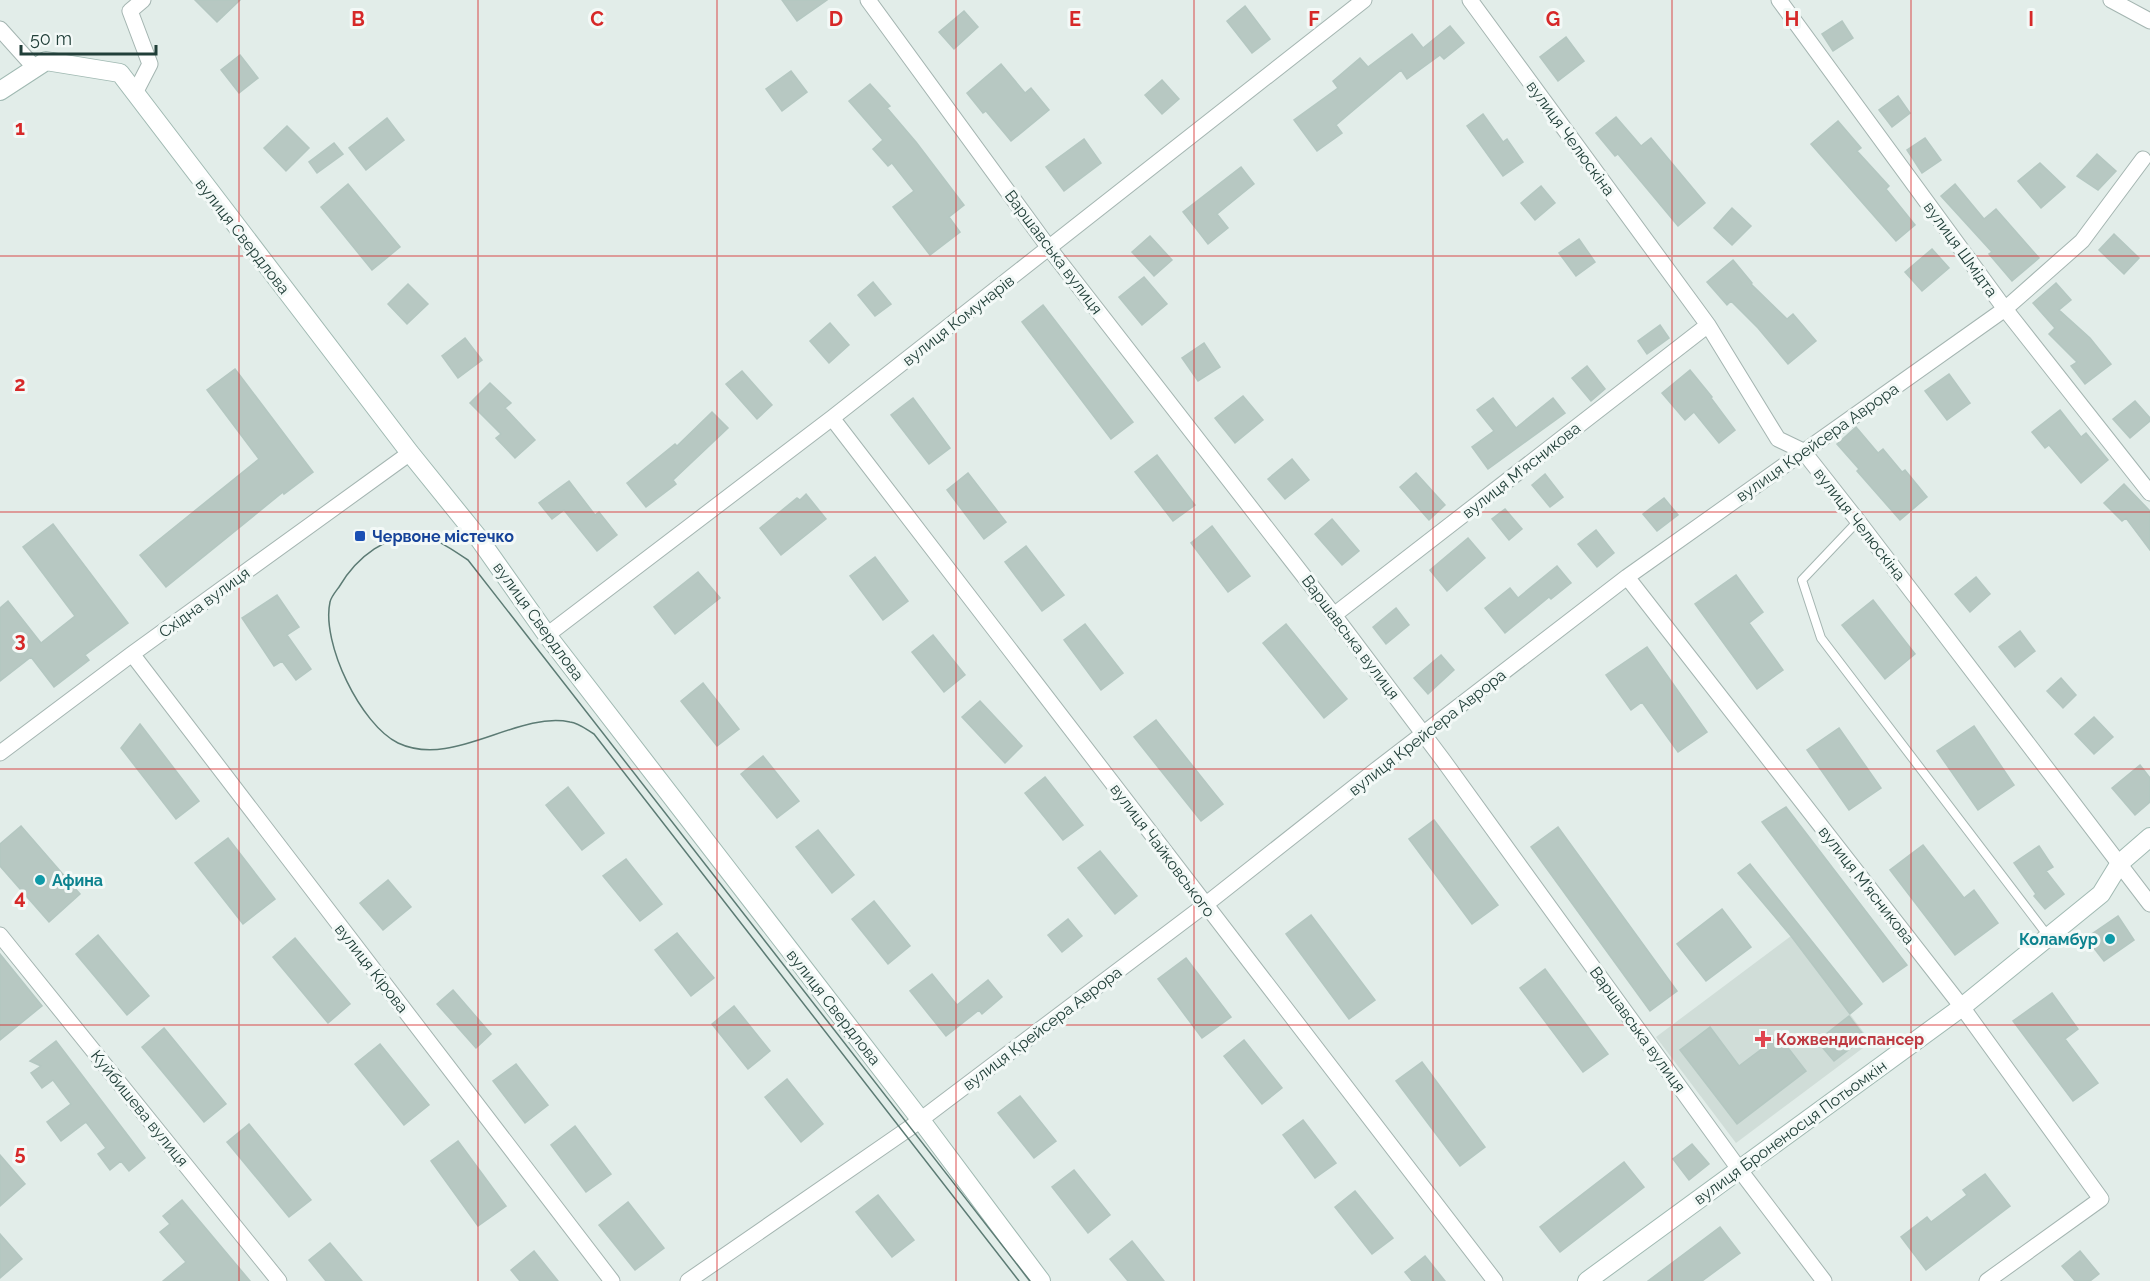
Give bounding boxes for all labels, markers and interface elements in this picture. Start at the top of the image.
text: B [351,7,365,31]
text: C [590,7,604,31]
text: D [829,7,843,31]
text: E [1069,7,1081,31]
text: F [1308,7,1320,31]
text: G [1546,7,1560,31]
text: H [1785,7,1799,31]
text: I [2028,7,2034,31]
scale bar [21,18,156,56]
text: 50 m [30,28,72,49]
street label: вулиця Челюскіна [1523,77,1619,199]
text: 1 [15,116,25,140]
street label: вулиця Свердлова [192,175,294,298]
street label: Варшавська вулиця [1001,187,1106,318]
street label: вулиця Шмідта [1920,198,2001,301]
street label: вулиця Комунарів [899,271,1018,370]
text: 2 [14,372,26,396]
street label: вулиця Крейсера Аврора [1732,379,1902,506]
street label: вулиця М'ясникова [1458,418,1584,522]
street label: вулиця Челюскіна [1810,464,1909,584]
place label: Червоне містечко [372,527,514,546]
marker: Червоне містечко [353,529,367,543]
street label: вулиця Свердлова [489,558,588,684]
street label: Східна вулиця [155,563,253,642]
street label: Варшавська вулиця [1298,572,1403,703]
text: 3 [14,628,26,652]
street label: вулиця Крейсера Аврора [1345,665,1510,800]
street label: вулиця Чайковського [1106,780,1219,921]
street label: вулиця М'ясникова [1815,822,1919,948]
place label: Афина [52,871,103,890]
marker: Афина [33,873,47,887]
text: 4 [14,885,26,909]
street label: вулиця Кірова [331,920,412,1017]
place label: Коламбур [2019,930,2098,949]
marker: Коламбур [2103,932,2117,946]
street label: вулиця Свердлова [783,946,885,1069]
street label: вулиця Крейсера Аврора [959,962,1125,1094]
street label: Варшавська вулиця [1586,963,1689,1096]
marker: Кожвендиспансер [1754,1030,1772,1048]
place label: Кожвендиспансер [1776,1030,1924,1049]
street label: Куйбишева вулиця [87,1046,192,1170]
street label: вулиця Броненосця Потьомкін [1690,1056,1890,1209]
text: 5 [14,1141,26,1165]

